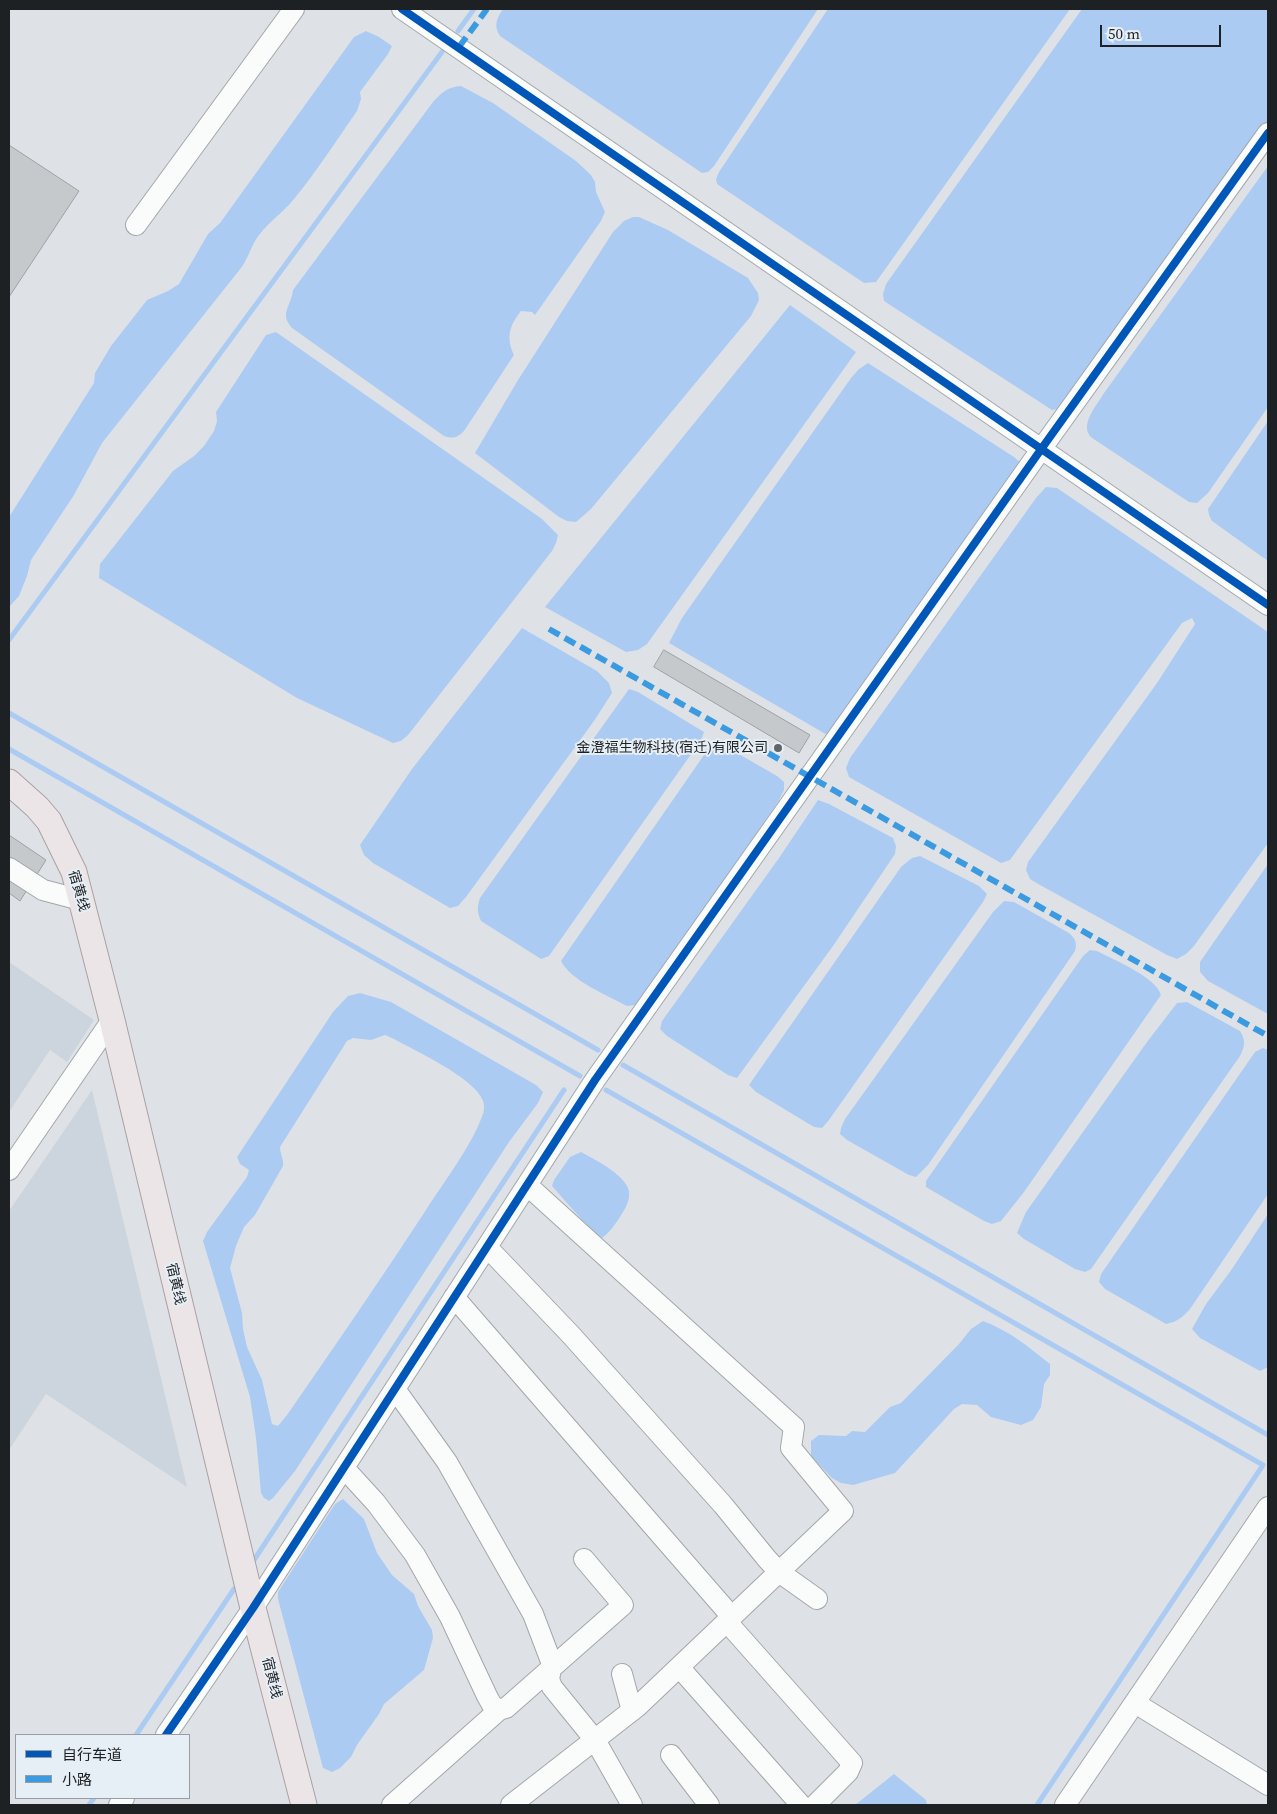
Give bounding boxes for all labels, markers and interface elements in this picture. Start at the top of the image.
scale bar [1102,15,1223,47]
text: 50 m [1108,23,1140,44]
place label: 金澄福生物科技(宿迁)有限公司 [577,740,768,756]
marker: 金澄福生物科技(宿迁)有限公司 [772,742,784,754]
street label: 宿黄线 [64,868,92,914]
street label: 宿黄线 [162,1262,188,1306]
street label: 宿黄线 [258,1656,284,1700]
legend [15,1734,190,1799]
text: 自行车道 [62,1744,122,1765]
text: 小路 [62,1769,92,1790]

